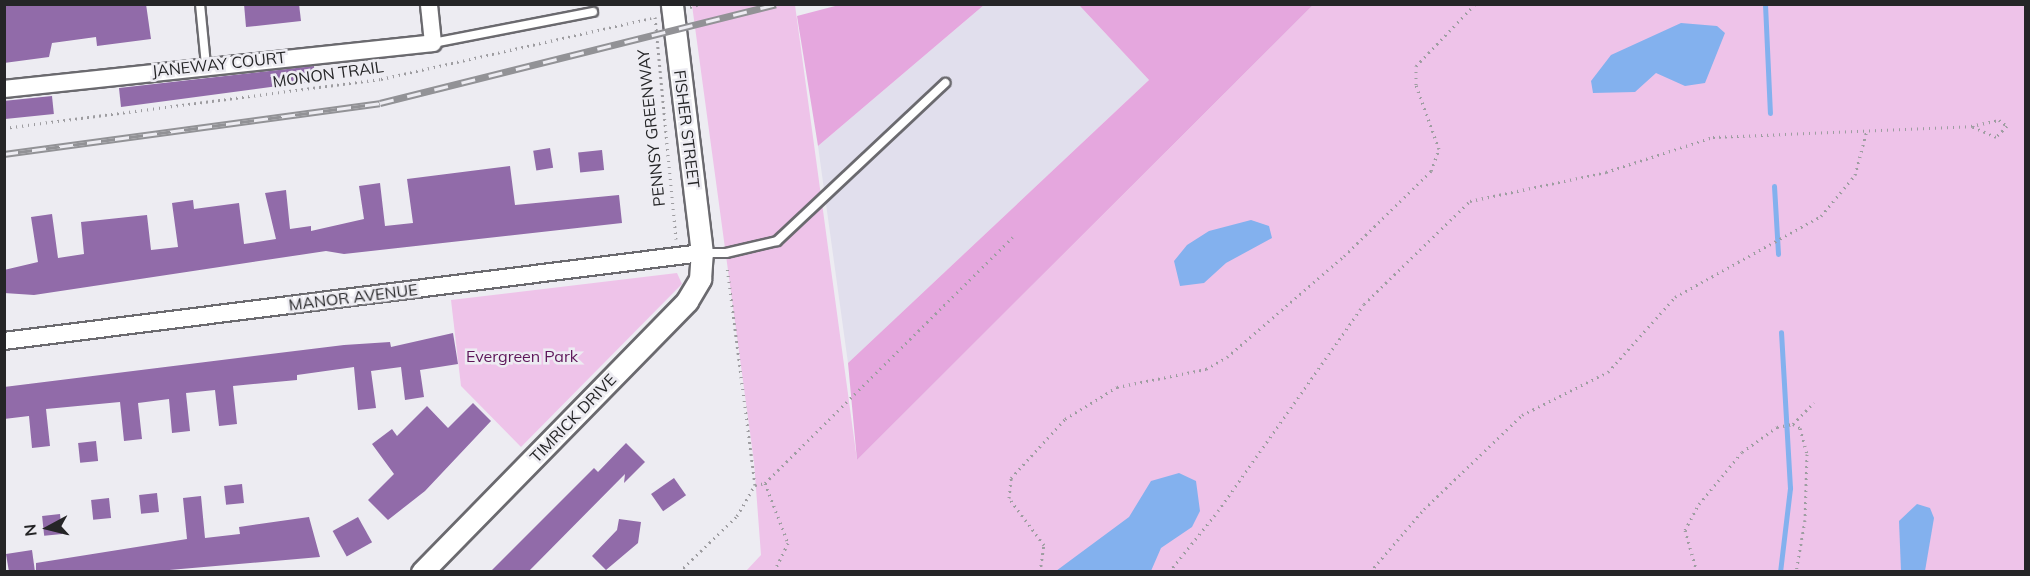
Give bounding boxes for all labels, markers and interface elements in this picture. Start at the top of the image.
street label: JANEWAY COURT [151,47,287,81]
street label: PENNSY GREENWAY [633,48,669,208]
street label: MONON TRAIL [271,57,385,91]
street label: FISHER STREET [670,69,704,189]
street label: MANOR AVENUE [288,280,418,314]
park label: Evergreen Park [466,346,578,366]
street label: TIMRICK DRIVE [526,370,620,466]
north arrow [18,498,78,558]
text: N [19,523,41,537]

